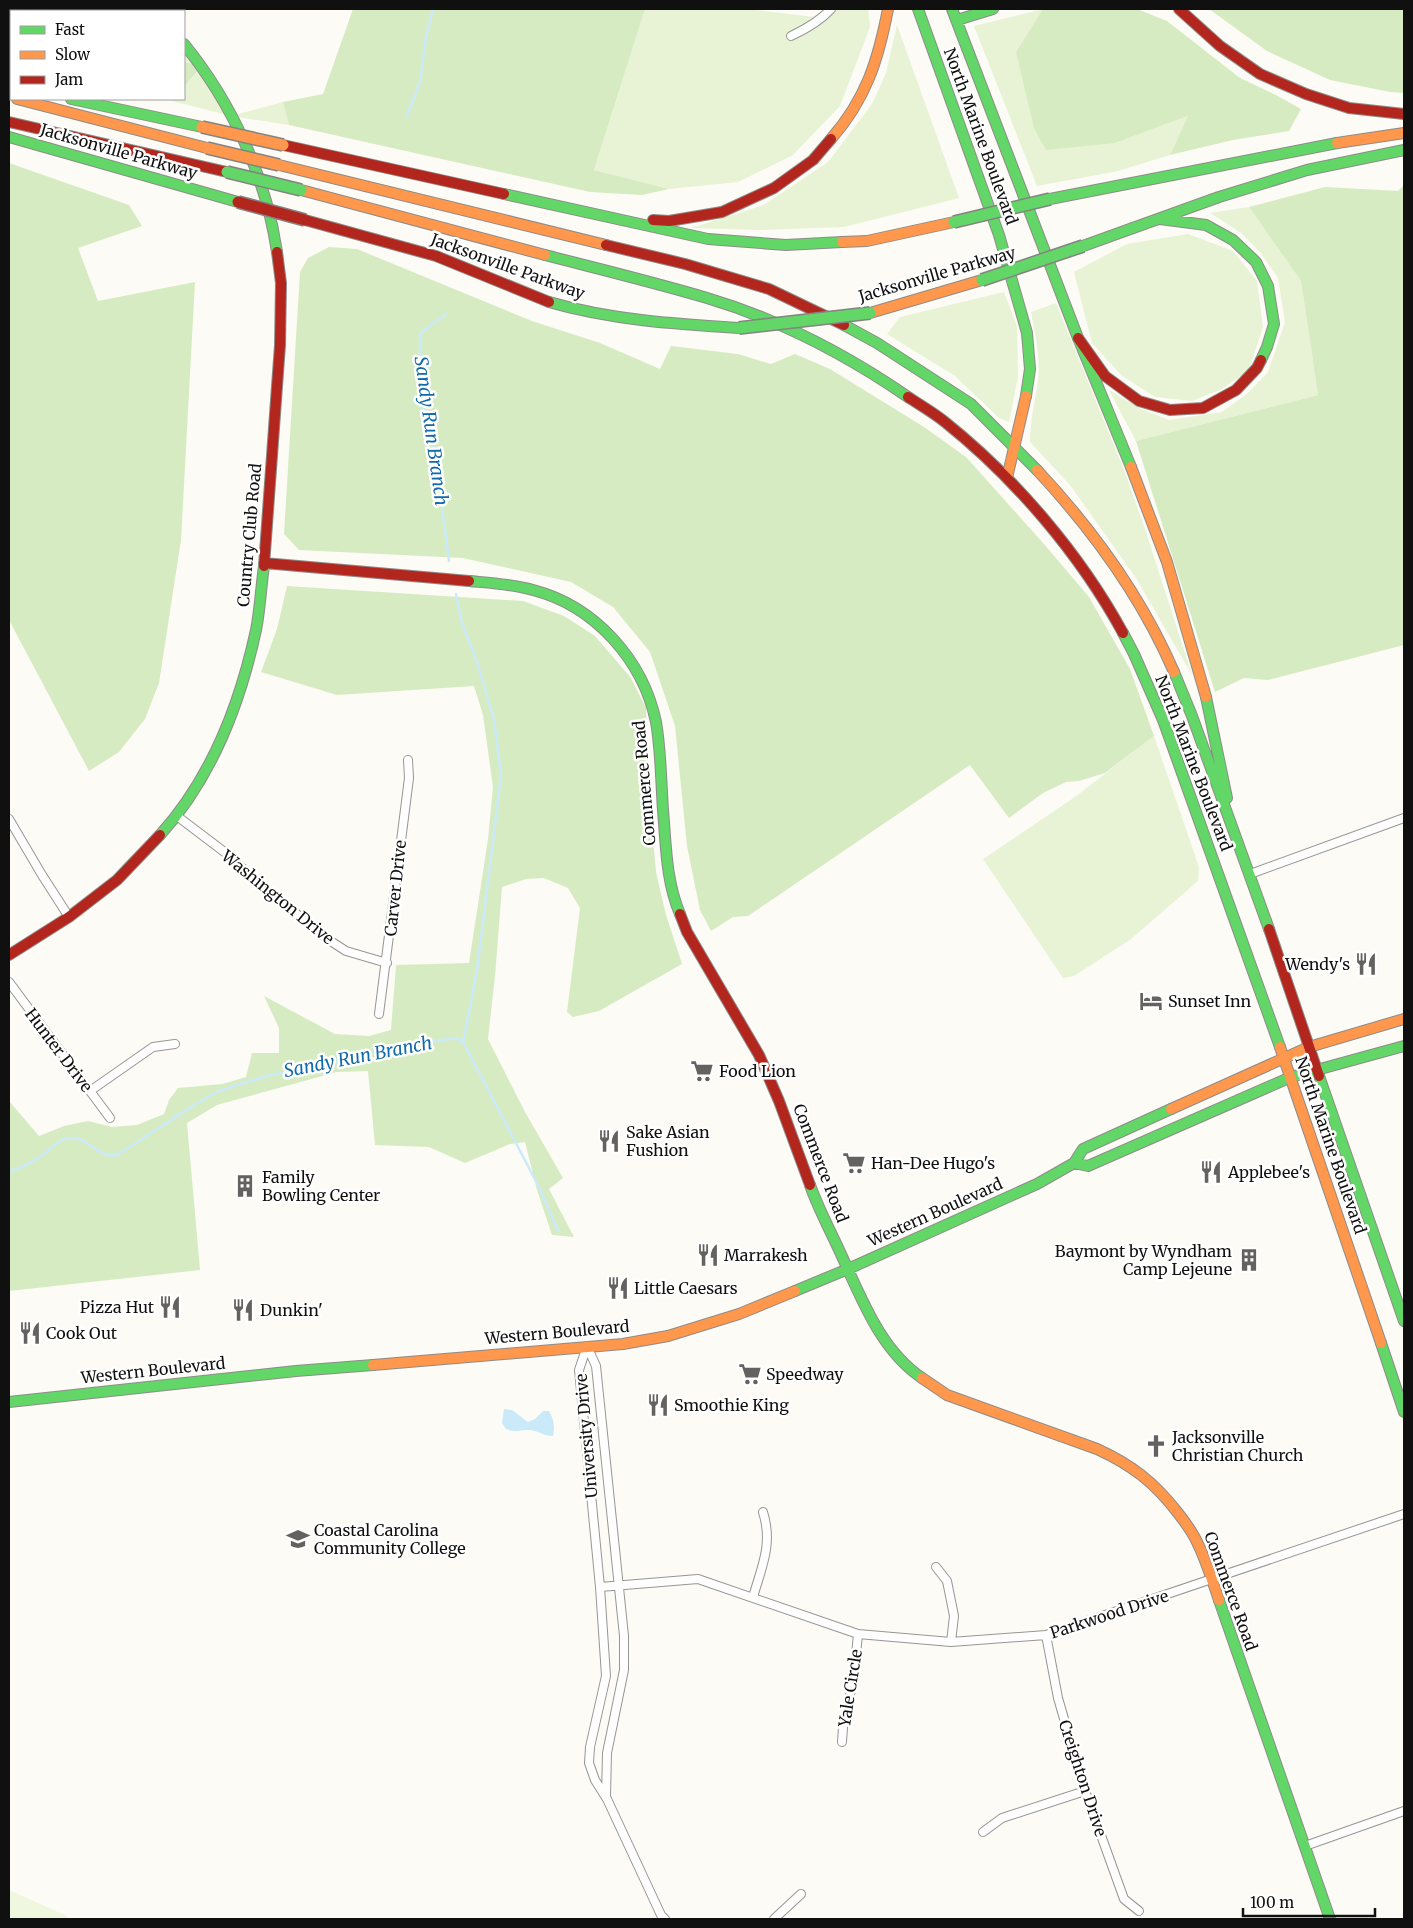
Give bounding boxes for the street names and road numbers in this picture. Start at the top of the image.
street label: North Marine Boulevard [940,45,1022,227]
street label: Jacksonville Parkway [37,119,201,183]
street label: Jacksonville Parkway [427,228,588,303]
street label: Jacksonville Parkway [855,242,1019,306]
street label: Country Club Road [233,462,265,608]
street label: North Marine Boulevard [1151,672,1237,854]
street label: Commerce Road [629,719,659,846]
street label: Carver Drive [380,839,410,937]
street label: Washington Drive [217,845,338,948]
street label: Hunter Drive [21,1004,97,1096]
street label: North Marine Boulevard [1291,1054,1371,1237]
street label: Commerce Road [789,1101,853,1225]
street label: Western Boulevard [864,1173,1006,1251]
street label: Western Boulevard [483,1316,631,1348]
street label: Western Boulevard [79,1352,227,1388]
street label: University Drive [571,1373,601,1499]
street label: Commerce Road [1200,1529,1262,1654]
street label: Parkwood Drive [1047,1585,1171,1643]
street label: Yale Circle [834,1648,866,1729]
street label: Creighton Drive [1055,1717,1111,1839]

